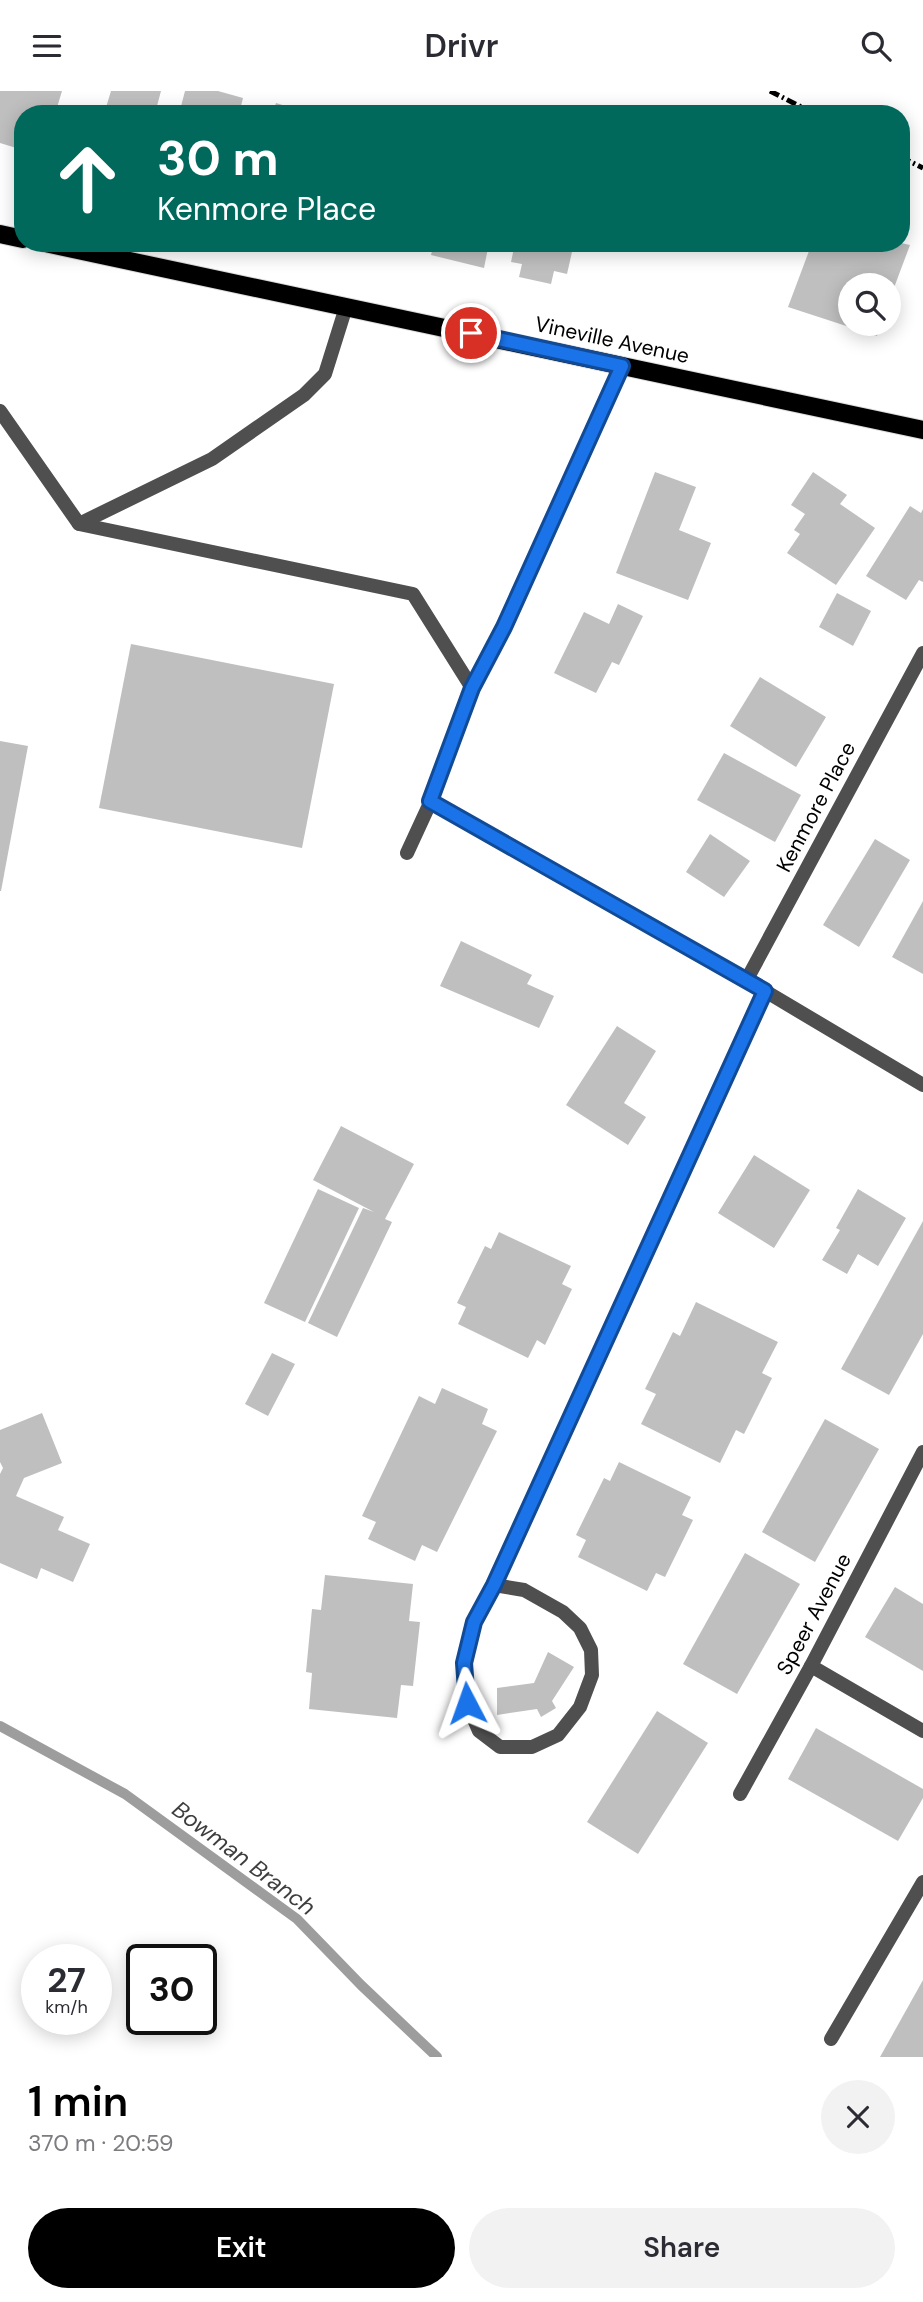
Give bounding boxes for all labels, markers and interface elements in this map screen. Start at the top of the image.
text: Drivr [424,25,499,67]
icon: menu [28,27,66,65]
icon: search [857,27,895,65]
text: 30 m [157,126,279,190]
icon: ahead [42,133,133,224]
text: Kenmore Place [157,188,376,230]
map controls [838,273,901,336]
button: search [838,273,901,336]
pin [441,303,501,363]
street label: Vineville Avenue [532,310,692,370]
icon: arrive [452,314,490,352]
street label: Kenmore Place [770,737,862,877]
street label: Speer Avenue [770,1548,858,1680]
position arrow [430,1666,504,1740]
water label: Bowman Branch [166,1794,322,1922]
speed limit sign: 30 [126,1944,217,2035]
text: 27 [47,1957,86,2003]
text: km/h [45,1995,88,2019]
text: 1 min [28,2074,128,2129]
button: close [821,2080,895,2154]
text: 370 m · 20:59 [28,2128,174,2158]
button: Exit [28,2208,455,2288]
button: Share [469,2208,895,2288]

